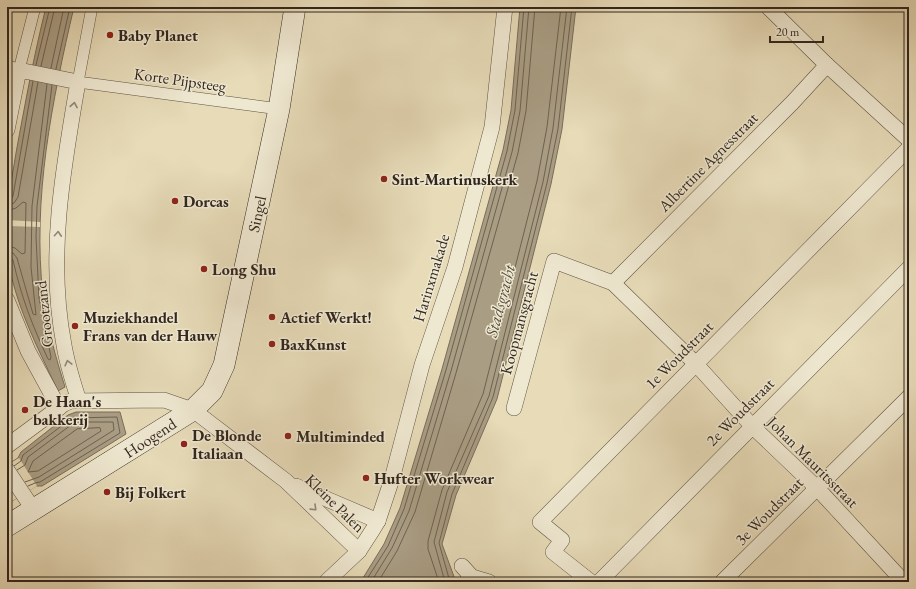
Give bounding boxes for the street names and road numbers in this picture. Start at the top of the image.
street label: Korte Pijpsteeg [133,63,228,97]
street label: Albertine Agnesstraat [653,108,762,217]
street label: Singel [243,194,271,234]
street label: Harinxmakade [408,231,454,325]
street label: Koopmansgracht [495,269,543,377]
street label: Grootzand [30,279,58,348]
street label: 1e Woudstraat [640,316,718,394]
street label: 2e Woudstraat [701,373,779,451]
street label: Johan Mauritsstraat [761,410,863,512]
street label: Hoogend [120,413,181,463]
street label: Kleine Palen [300,469,370,537]
street label: 3e Woudstraat [730,472,808,550]

